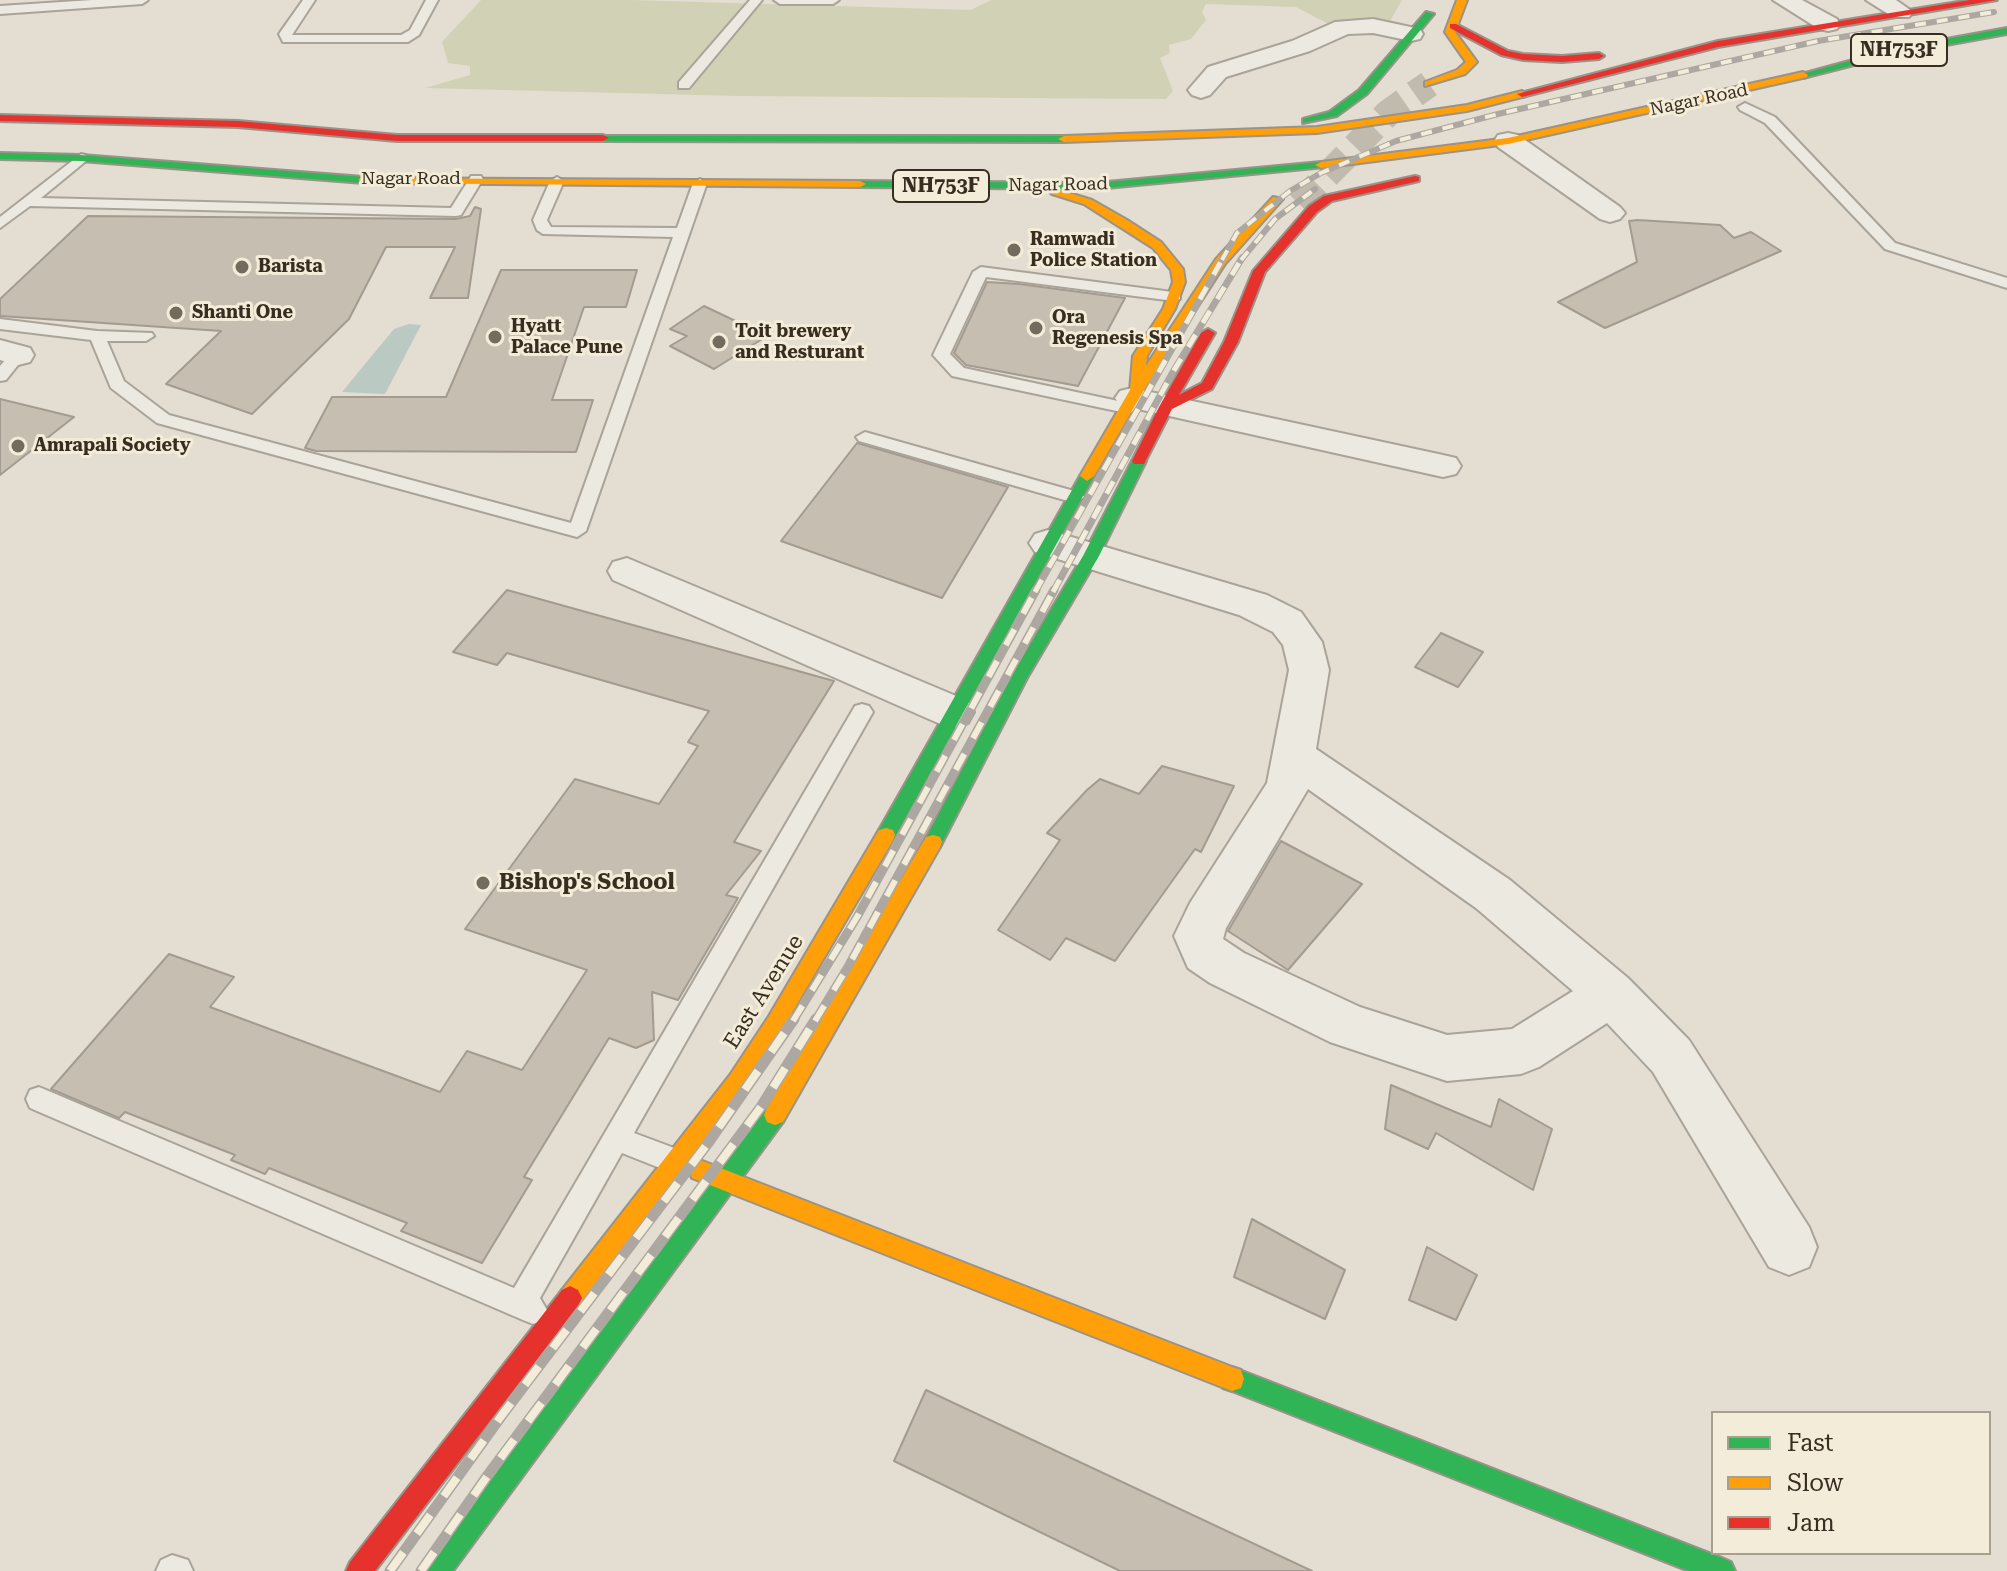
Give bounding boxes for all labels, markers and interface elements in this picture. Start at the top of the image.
road number: NH753F [1851,34,1947,66]
street label: Nagar Road [1648,79,1750,121]
street label: Nagar Road [361,168,461,190]
road number: NH753F [893,170,989,202]
street label: Nagar Road [1008,173,1108,197]
place label: Ramwadi Police Station [1030,229,1157,272]
marker: Ramwadi Police Station [1005,241,1023,259]
place label: Barista [258,256,323,278]
marker: Barista [233,258,251,276]
place label: Shanti One [192,302,293,324]
marker: Shanti One [167,304,185,322]
place label: Ora Regenesis Spa [1052,307,1183,350]
place label: Hyatt Palace Pune [511,316,623,358]
marker: Ora Regenesis Spa [1027,319,1045,337]
place label: Toit brewery and Resturant [735,321,864,364]
marker: Hyatt Palace Pune [486,328,504,346]
marker: Toit brewery and Resturant [710,333,728,351]
place label: Amrapali Society [34,435,191,457]
marker: Amrapali Society [9,437,27,455]
place label: Bishop's School [499,870,675,896]
marker: Bishop's School [474,874,492,892]
street label: East Avenue [719,930,809,1054]
legend [1711,1411,1991,1555]
text: Fast [1787,1429,1834,1457]
text: Slow [1787,1469,1843,1497]
text: Jam [1787,1509,1835,1537]

